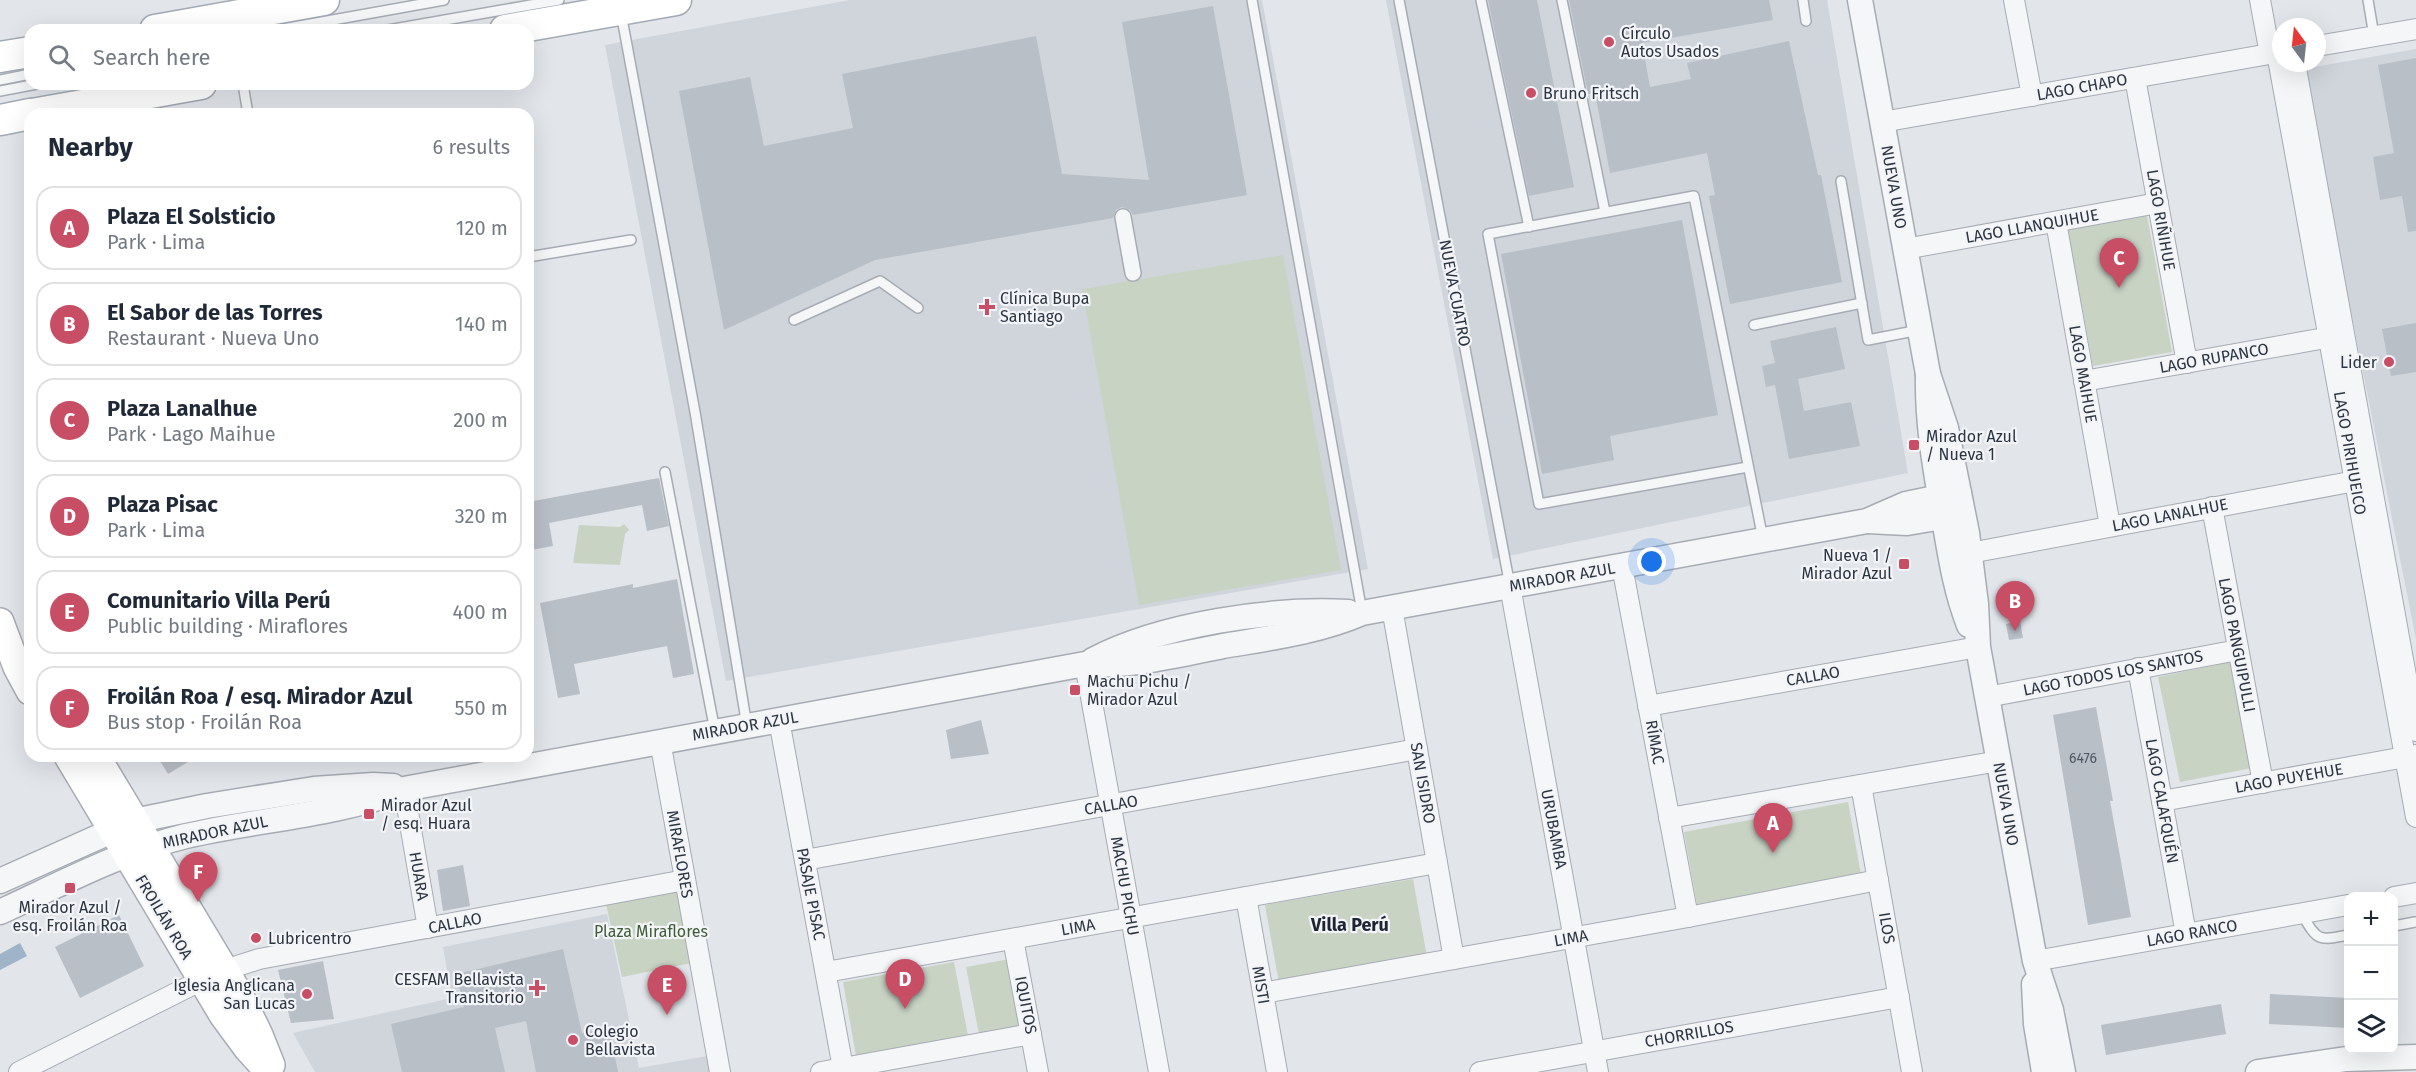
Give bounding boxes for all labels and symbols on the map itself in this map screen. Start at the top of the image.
north arrow [2272,18,2326,72]
place label: Círculo Autos Usados [1621,24,1719,61]
marker: Círculo Autos Usados [1602,35,1616,49]
street label: LAGO CHAPO [2035,70,2129,104]
place label: Bruno Fritsch [1543,84,1639,103]
marker: Bruno Fritsch [1524,86,1538,100]
street label: NUEVA UNO [1877,144,1911,230]
street label: LAGO RIÑIHUE [2143,168,2179,272]
street label: LAGO LLANQUIHUE [1964,205,2100,247]
street label: NUEVA CUATRO [1435,238,1475,348]
pin: C [2100,238,2138,288]
place label: Clínica Bupa Santiago [1000,289,1089,326]
marker: Clínica Bupa Santiago [978,298,996,316]
street label: LAGO MAIHUE [2065,324,2101,424]
street label: LAGO RUPANCO [2158,339,2270,377]
place label: Lider [2340,353,2378,372]
marker: Lider [2382,355,2396,369]
street label: LAGO PIRIHUEICO [2330,390,2370,516]
place label: Mirador Azul / Nueva 1 [1926,427,2017,464]
marker: Mirador Azul / Nueva 1 [1907,438,1921,452]
street label: LAGO LANALHUE [2110,494,2230,536]
place label: Nueva 1 / Mirador Azul [1801,546,1892,583]
your location [1637,547,1666,576]
marker: Nueva 1 / Mirador Azul [1897,557,1911,571]
street label: MIRADOR AZUL [1508,558,1616,596]
street label: LAGO PANGUIPULLI [2215,576,2259,714]
pin: B [1996,582,2034,631]
street label: LAGO TODOS LOS SANTOS [2021,646,2205,700]
street label: CALLAO [1785,662,1841,690]
place label: Machu Pichu / Mirador Azul [1087,672,1191,709]
marker: Machu Pichu / Mirador Azul [1068,683,1082,697]
street label: MIRADOR AZUL [691,707,799,745]
street label: RÍMAC [1642,718,1669,766]
street label: LAGO CALAFQUÉN [2142,737,2183,865]
street label: SAN ISIDRO [1407,741,1439,825]
house number: 6476 [2069,750,2097,767]
street label: LAGO PUYEHUE [2233,759,2345,797]
street label: NUEVA UNO [1989,761,2023,847]
street label: URUBAMBA [1537,788,1571,871]
street label: CALLAO [1083,791,1139,819]
place label: Mirador Azul / esq. Huara [381,796,472,833]
pin: A [1754,804,1792,853]
marker: Mirador Azul / esq. Huara [362,807,376,821]
street label: MIRAFLORES [663,809,697,900]
street label: MIRADOR AZUL [161,812,269,852]
street label: MACHU PICHU [1107,835,1143,937]
street label: PASAJE PISAC [793,846,829,942]
street label: HUARA [405,850,433,903]
pin: F [178,852,218,902]
street label: FROILÁN ROA [131,871,197,963]
marker: Mirador Azul / esq. Froilán Roa [63,881,77,895]
place label: Mirador Azul / esq. Froilán Roa [13,898,127,935]
street label: CALLAO [427,909,483,937]
street label: ILOS [1875,911,1899,946]
district label: Villa Perú [1310,914,1389,936]
street label: LIMA [1059,915,1097,939]
street label: LAGO RANCO [2145,916,2239,950]
park label: Plaza Miraflores [594,922,708,941]
street label: LIMA [1552,926,1590,950]
place label: Lubricentro [268,929,351,948]
marker: Lubricentro [249,931,263,945]
pin: D [886,960,924,1009]
street label: MISTI [1248,964,1274,1006]
pin: E [648,966,686,1015]
place label: CESFAM Bellavista Transitorio [395,970,524,1007]
street label: IQUITOS [1011,974,1041,1036]
place label: Iglesia Anglicana San Lucas [173,976,295,1013]
marker: CESFAM Bellavista Transitorio [528,979,546,997]
marker: Iglesia Anglicana San Lucas [300,987,314,1001]
street label: CHORRILLOS [1643,1017,1735,1051]
place label: Colegio Bellavista [585,1022,655,1059]
marker: Colegio Bellavista [566,1033,580,1047]

